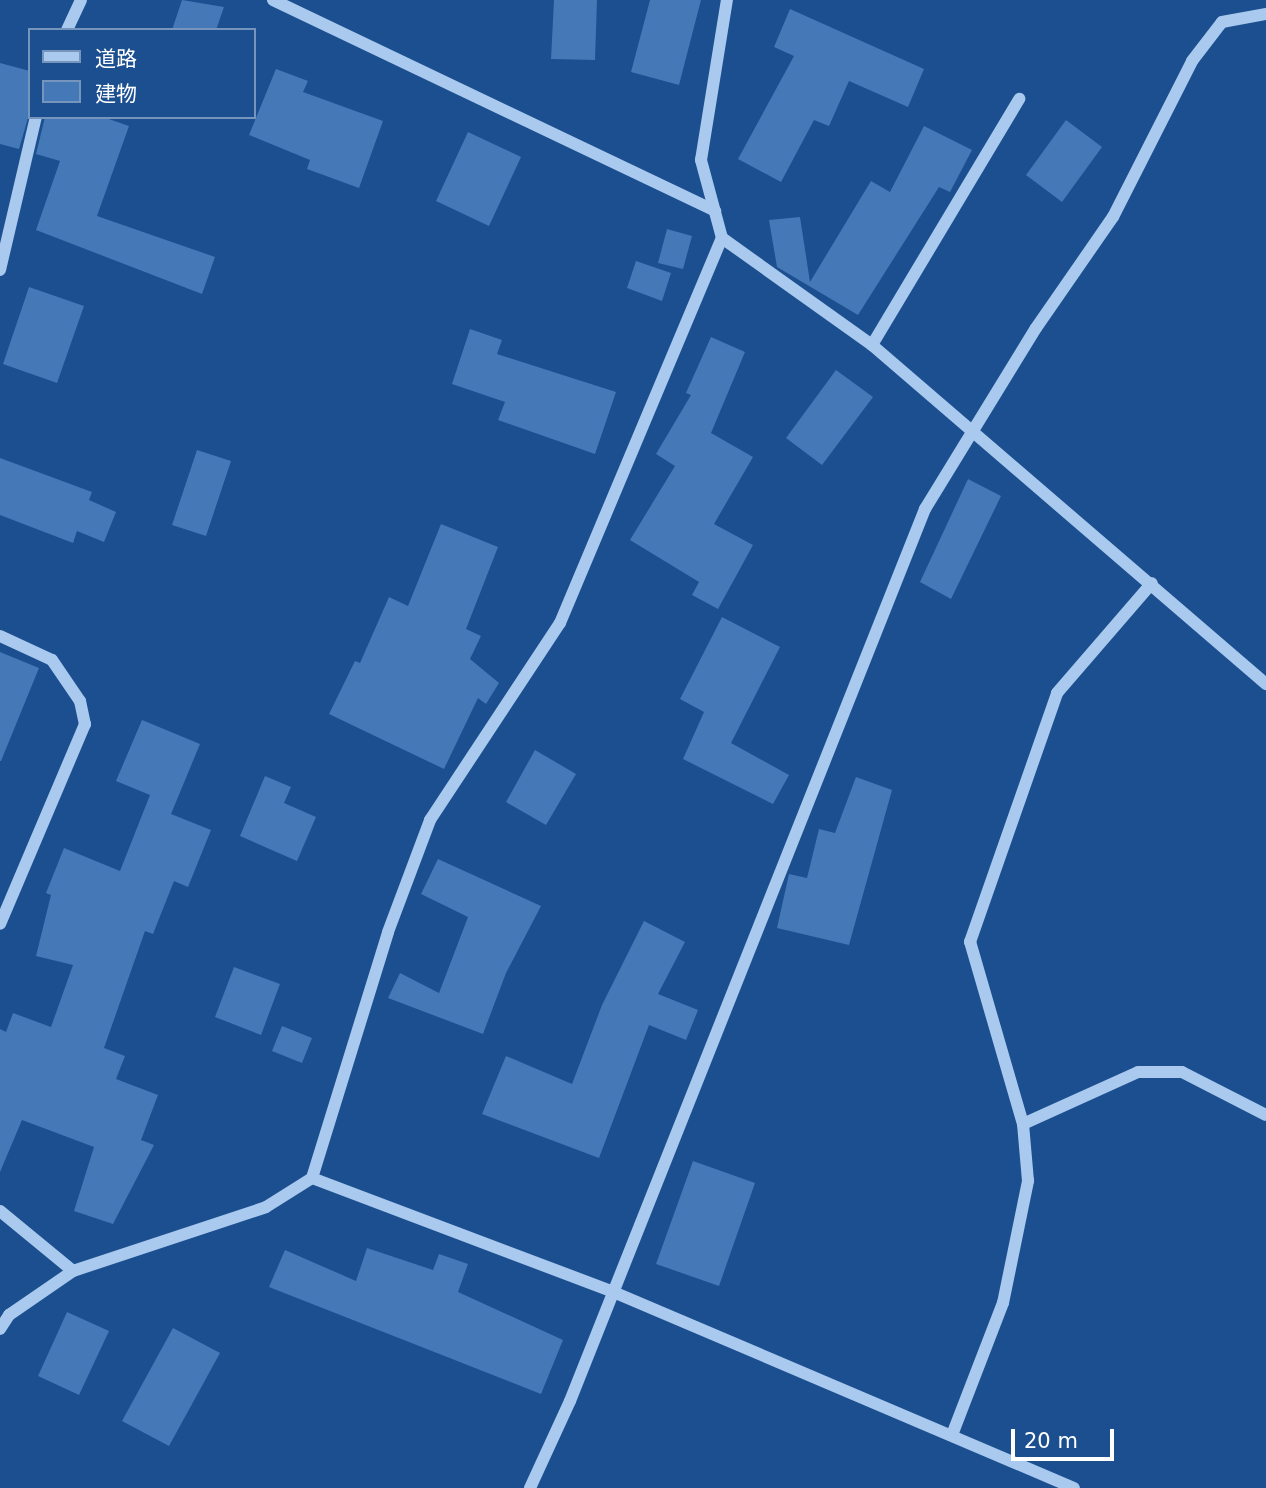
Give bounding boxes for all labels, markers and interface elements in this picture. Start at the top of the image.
legend [28,28,256,119]
text: 道路 [95,47,137,71]
text: 建物 [95,82,137,106]
scale bar [1014,1414,1117,1458]
text: 20 m [1024,1429,1078,1453]

